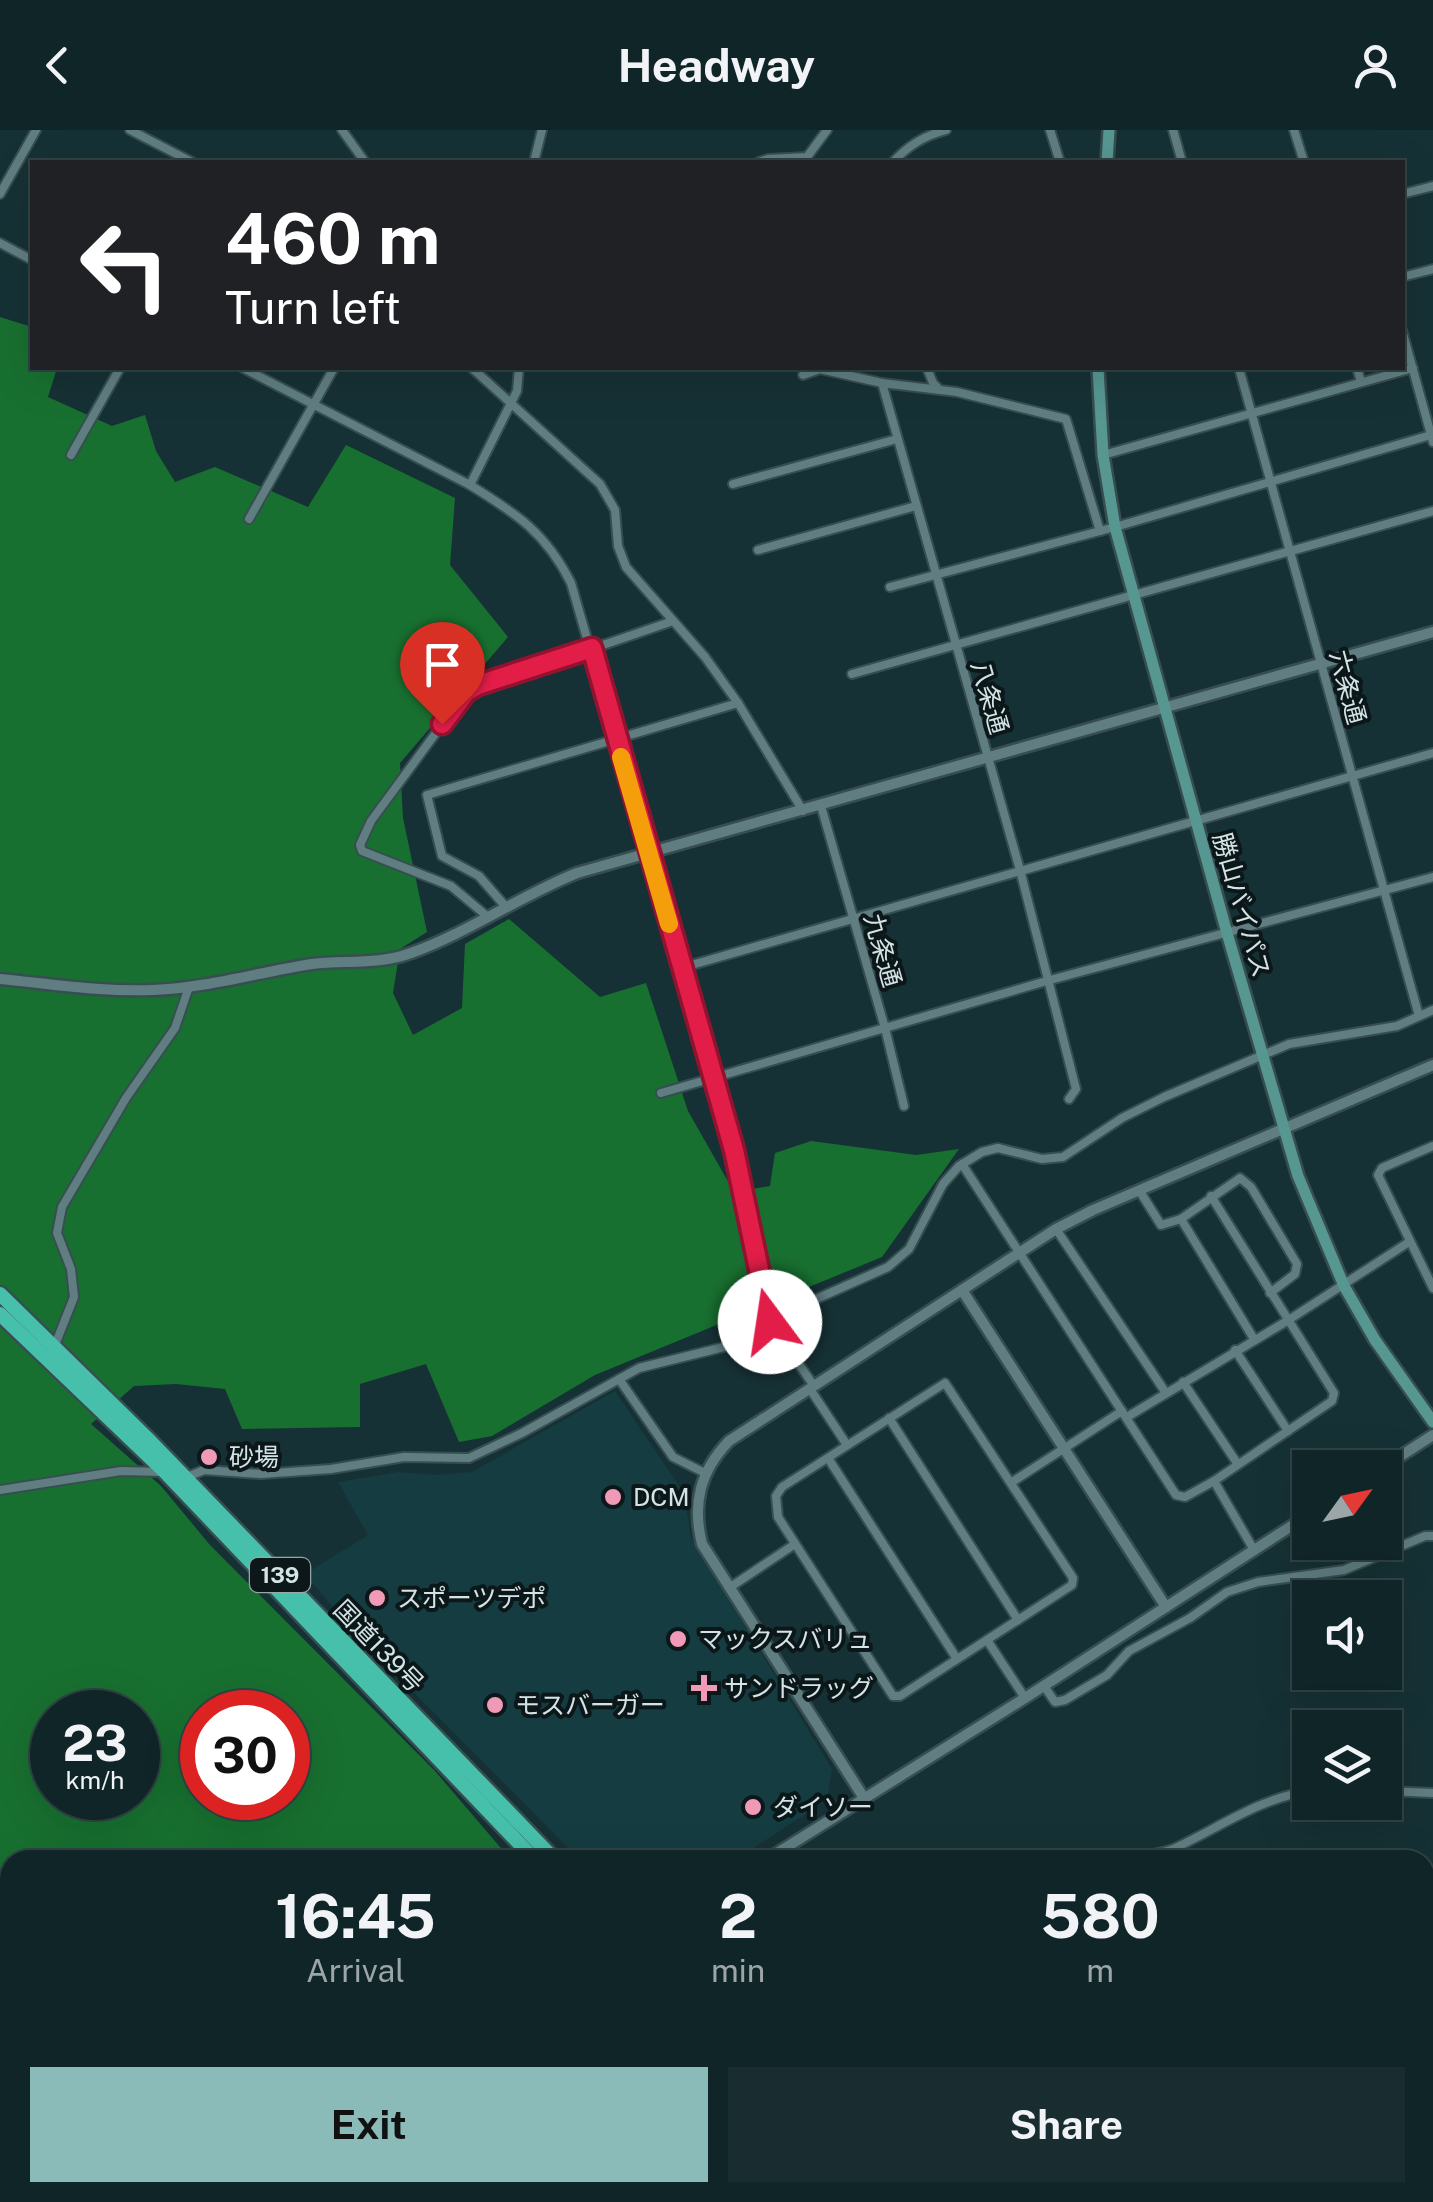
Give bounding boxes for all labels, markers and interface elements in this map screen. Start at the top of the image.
icon: back [30,38,85,93]
icon: person [1348,38,1403,93]
text: Headway [618,39,815,92]
text: 460 m [225,197,441,280]
icon: left [60,200,190,330]
text: Turn left [225,281,401,334]
pin [400,622,485,725]
icon: arrive [415,637,470,692]
street label: 六条通 [1324,647,1372,727]
street label: 八条通 [965,657,1015,737]
street label: 勝山バイパス [1207,829,1277,981]
street label: 九条通 [858,910,908,990]
position arrow [718,1270,822,1374]
place label: 砂場 [229,1442,279,1472]
marker: 砂場 [198,1446,220,1468]
north arrow [1292,1450,1402,1560]
map controls [1292,1450,1402,1820]
place label: DCM [633,1482,690,1512]
marker: DCM [602,1486,624,1508]
road number: 139 [250,1558,310,1592]
button: sound [1292,1580,1402,1690]
place label: スポーツデポ [397,1583,547,1613]
marker: スポーツデポ [366,1587,388,1609]
street label: 国道139号 [328,1594,430,1698]
place label: マックスバリュ [698,1624,872,1654]
marker: マックスバリュ [667,1628,689,1650]
place label: サンドラッグ [724,1673,874,1703]
marker: サンドラッグ [693,1677,715,1699]
speed limit sign: 30 [180,1690,310,1820]
place label: モスバーガー [515,1690,665,1720]
marker: モスバーガー [484,1694,506,1716]
button: layers [1292,1710,1402,1820]
text: 23 [62,1713,128,1772]
text: km/h [66,1765,124,1795]
place label: ダイソー [773,1792,873,1822]
marker: ダイソー [742,1796,764,1818]
text: 16:45 [275,1881,436,1952]
text: 2 [719,1881,757,1952]
text: 580 [1040,1881,1160,1952]
text: Arrival [306,1952,405,1989]
text: min [711,1952,765,1989]
text: m [1086,1952,1114,1989]
button: Exit [30,2067,708,2182]
button: Share [728,2067,1405,2182]

